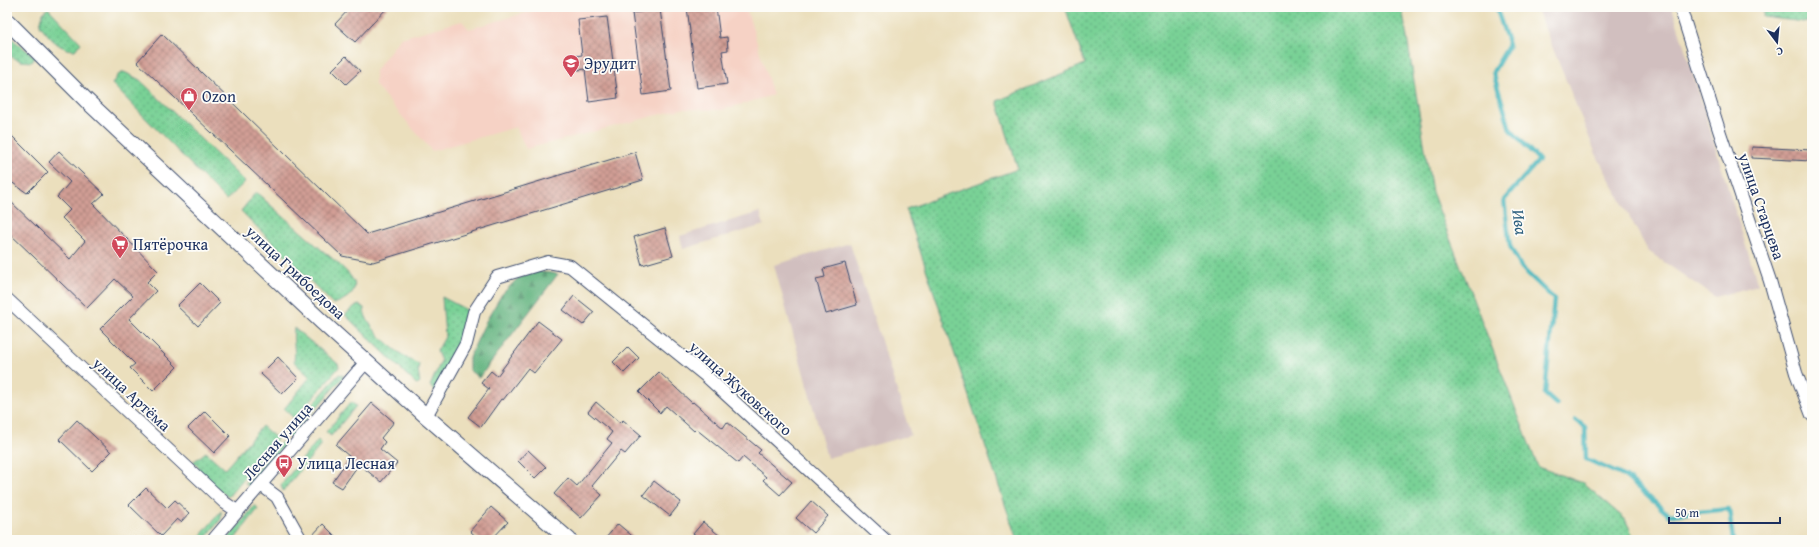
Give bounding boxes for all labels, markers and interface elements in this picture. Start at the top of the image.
north arrow [1757,22,1797,62]
text: С [1775,43,1785,60]
place label: Эрудит [584,51,636,75]
school or university icon: Эрудит [561,53,581,78]
place label: Ozon [202,84,236,108]
shop icon: Ozon [179,86,199,111]
street label: улица Старцева [1732,148,1792,263]
water label: Ива [1506,208,1535,236]
street label: улица Грибоедова [240,219,352,325]
place label: Пятёрочка [133,232,208,256]
supermarket icon: Пятёрочка [110,234,130,259]
street label: улица Жуковского [683,334,798,441]
street label: улица Артёма [87,351,177,437]
street label: Лесная улица [236,396,318,485]
place label: Улица Лесная [297,451,395,475]
bus stop icon: Улица Лесная [274,453,294,478]
scale bar [1669,499,1780,525]
text: 50 m [1675,504,1699,521]

